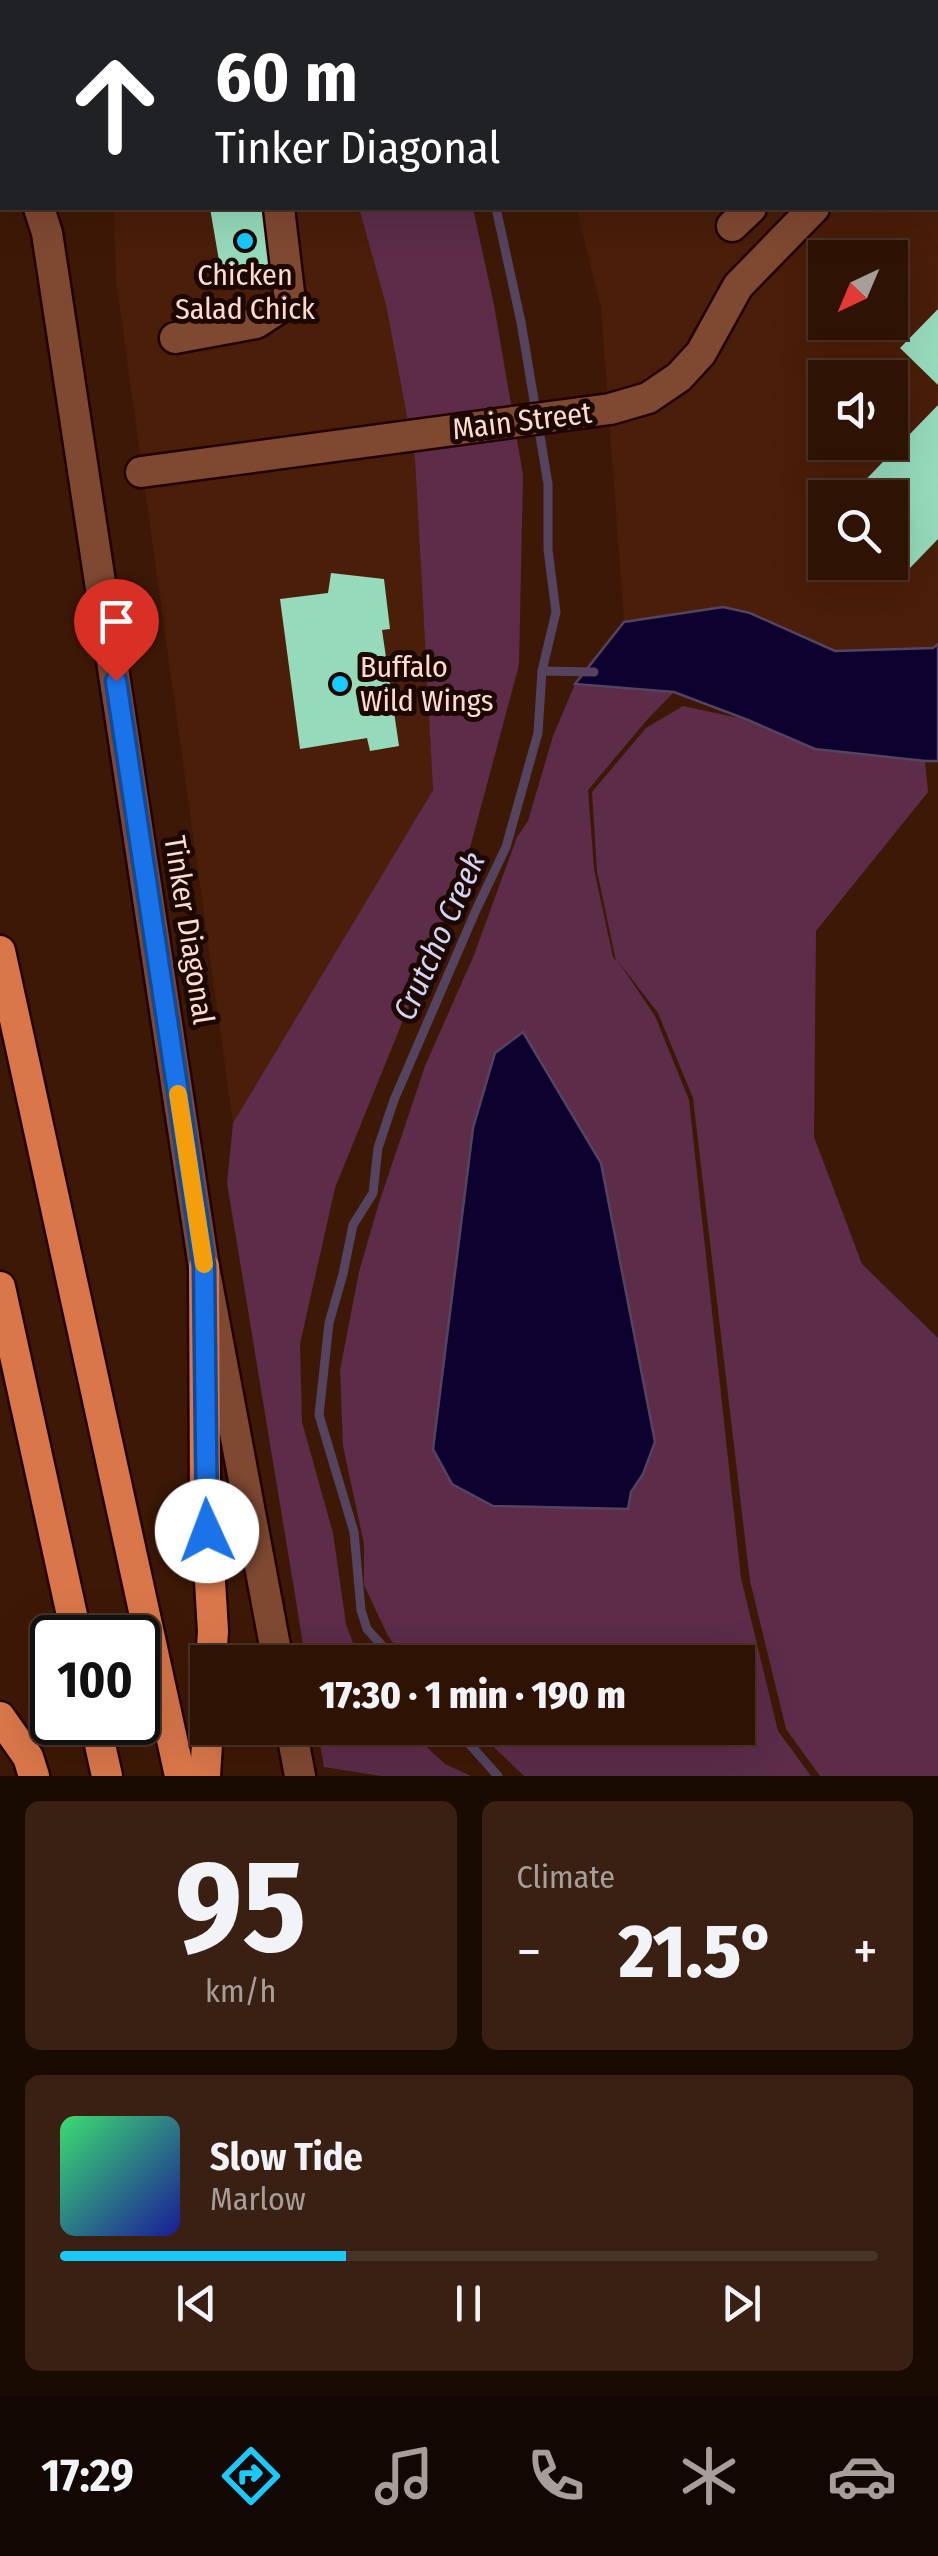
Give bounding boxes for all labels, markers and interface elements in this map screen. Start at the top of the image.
text: 60 m [215,36,358,120]
icon: ahead [50,40,180,170]
text: Tinker Diagonal [215,121,500,175]
marker: Chicken Salad Chick [234,230,256,252]
north arrow [808,240,908,340]
map controls [808,240,908,580]
place label: Chicken Salad Chick [175,257,315,327]
button: sound [808,360,908,460]
street label: Main Street [450,395,594,447]
button: search [808,480,908,580]
pin [74,579,159,682]
icon: arrive [89,594,144,649]
place label: Buffalo Wild Wings [360,649,493,719]
marker: Buffalo Wild Wings [329,673,351,695]
street label: Tinker Diagonal [156,833,222,1027]
water label: Crutcho Creek [385,846,493,1026]
position arrow [155,1479,259,1583]
speed limit sign: 100 [30,1615,160,1745]
text: 17:30 · 1 min · 190 m [319,1672,626,1718]
text: 95 [175,1829,306,1985]
text: Climate [517,1858,615,1896]
text: 21.5° [619,1907,775,1997]
text: − [517,1919,541,1985]
text: + [853,1919,878,1985]
text: km/h [205,1972,276,2010]
text: Slow Tide [210,2134,363,2180]
text: Marlow [210,2180,306,2218]
icon: previous [169,2276,224,2331]
icon: pause [441,2276,496,2331]
icon: next [714,2276,769,2331]
icon: directions [216,2441,286,2511]
icon: music [369,2441,439,2511]
icon: phone [521,2441,591,2511]
icon: climate [674,2441,744,2511]
icon: car [827,2441,897,2511]
text: 17:29 [41,2449,134,2503]

